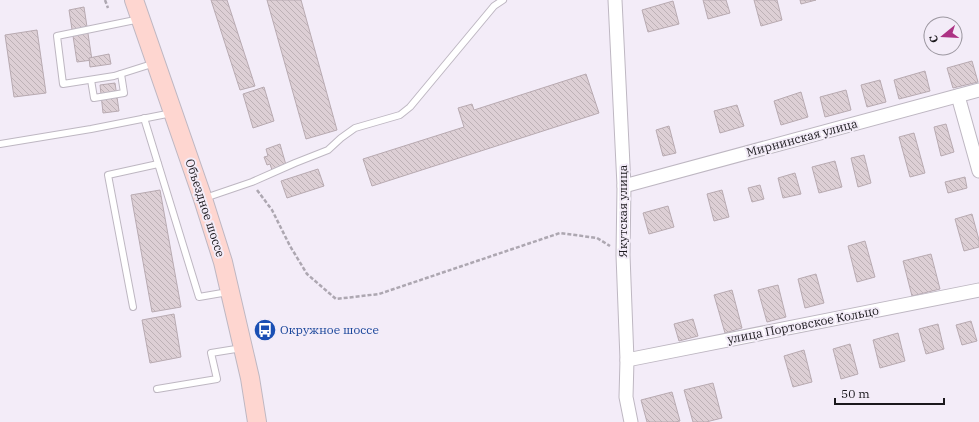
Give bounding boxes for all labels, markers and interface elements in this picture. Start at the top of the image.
north arrow [923,16,963,56]
text: С [926,33,941,45]
street label: Мирнинская улица [745,115,860,160]
street label: Объездное шоссе [183,157,228,259]
street label: Якутская улица [615,164,630,257]
street label: улица Портовское Кольцо [726,302,880,347]
bus stop icon: Окружное шоссе [252,317,278,343]
place label: Окружное шоссе [280,322,379,337]
scale bar [835,380,944,406]
text: 50 m [841,386,870,401]

